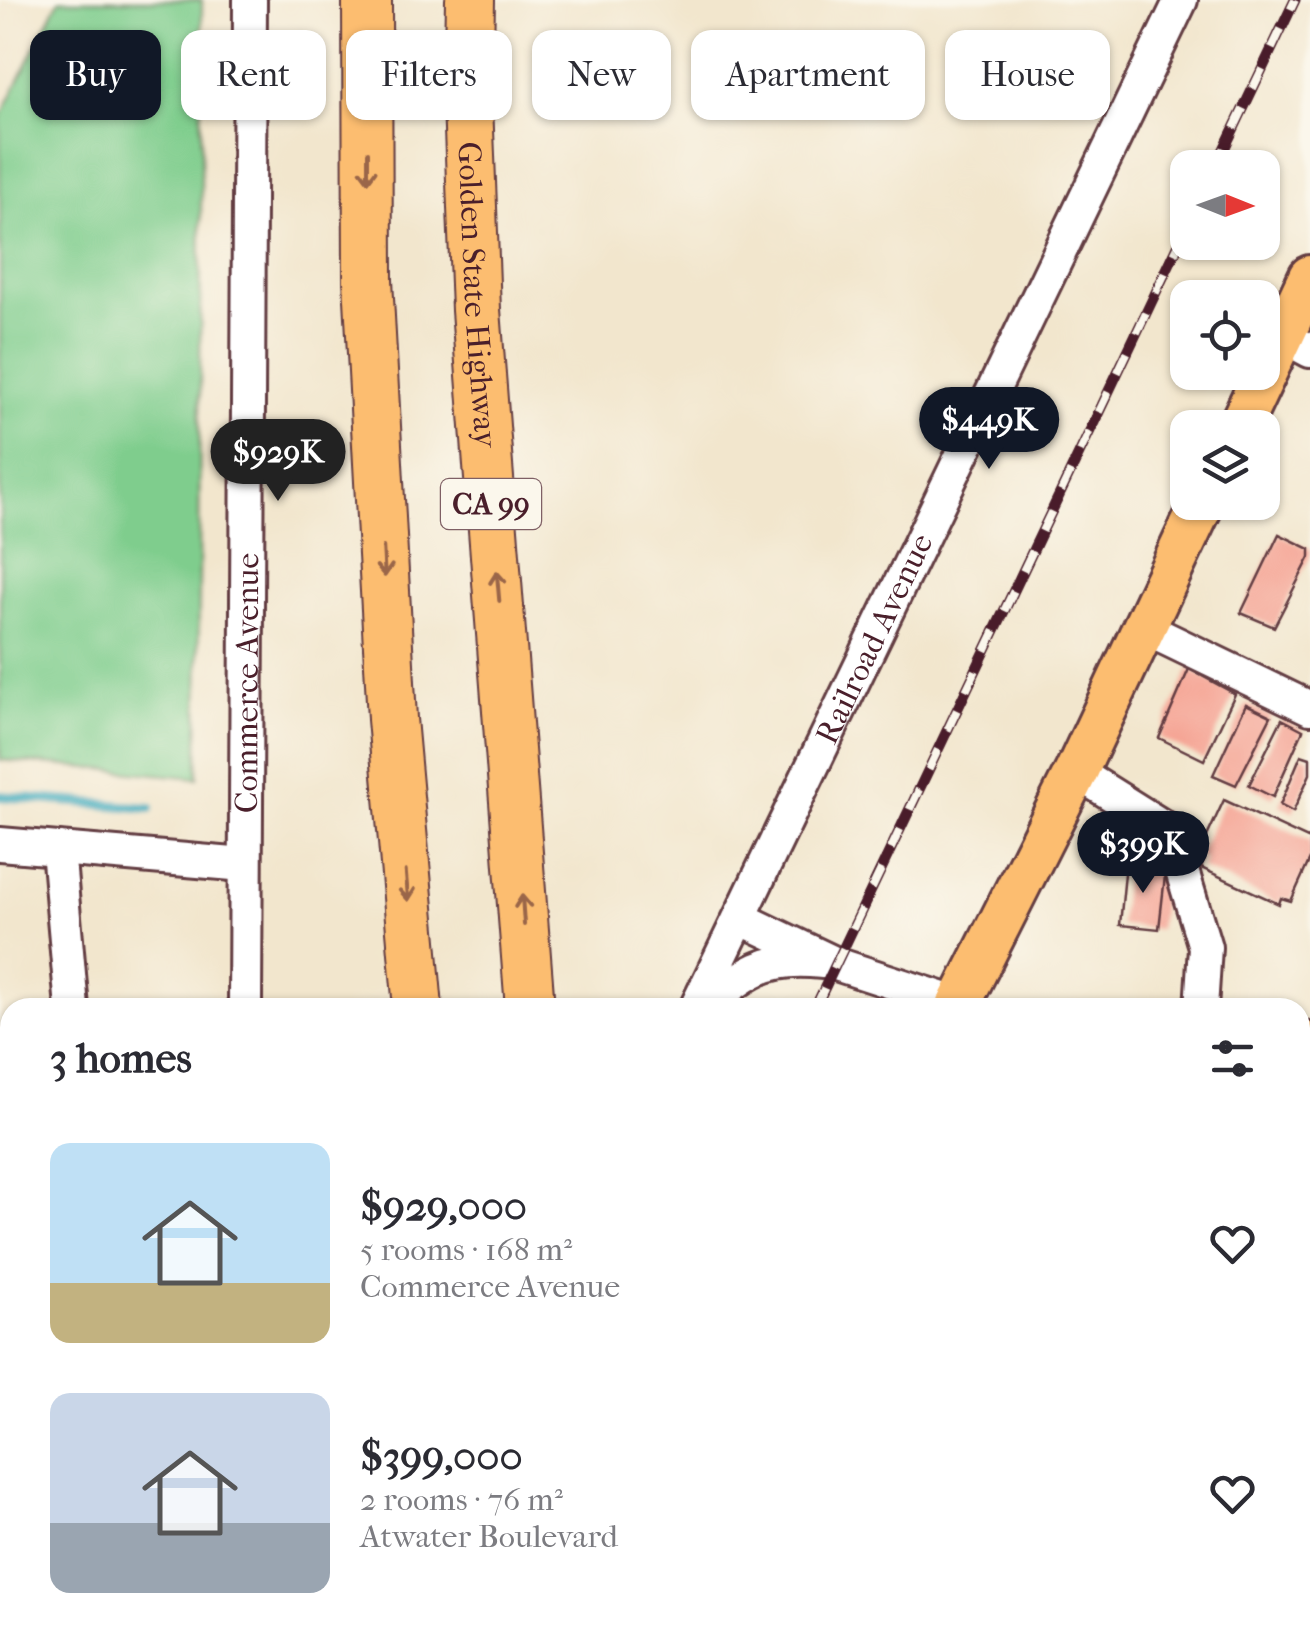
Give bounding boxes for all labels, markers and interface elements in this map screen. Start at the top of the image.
chip: Buy [30,30,161,120]
chip: Rent [181,30,326,120]
chip: Filters [346,30,512,120]
chip: New [532,30,671,120]
chip: Apartment [691,30,925,120]
chip: House [945,30,1110,120]
street label: Golden State Highway [451,141,505,450]
north arrow [1170,150,1280,260]
map controls [1170,150,1280,520]
one-way arrow [358,151,377,183]
button: locate [1170,280,1280,390]
pin: $449K [919,387,1059,472]
text: $449K [941,401,1037,438]
button: layers [1170,410,1280,520]
pin: $929K [208,419,348,504]
text: $929K [233,433,323,470]
road number: CA 99 [441,479,541,529]
street label: Railroad Avenue [807,527,940,750]
one-way arrow [375,546,394,578]
street label: Commerce Avenue [227,553,266,813]
one-way arrow [488,571,507,603]
pin: $399K [1073,811,1213,896]
text: $399K [1099,825,1187,862]
one-way arrow [397,870,416,902]
one-way arrow [513,895,532,927]
icon: filters [1205,1031,1260,1086]
text: 3 homes [50,1034,192,1083]
text: $929,000 [360,1182,527,1231]
icon: home [130,1183,250,1303]
icon: heart [1205,1216,1260,1271]
text: 5 rooms · 168 m² [360,1231,572,1268]
text: Commerce Avenue [360,1268,620,1305]
text: $399,000 [360,1432,523,1481]
icon: home [130,1433,250,1553]
icon: heart [1205,1466,1260,1521]
text: 2 rooms · 76 m² [360,1481,563,1518]
text: Atwater Boulevard [360,1518,618,1555]

